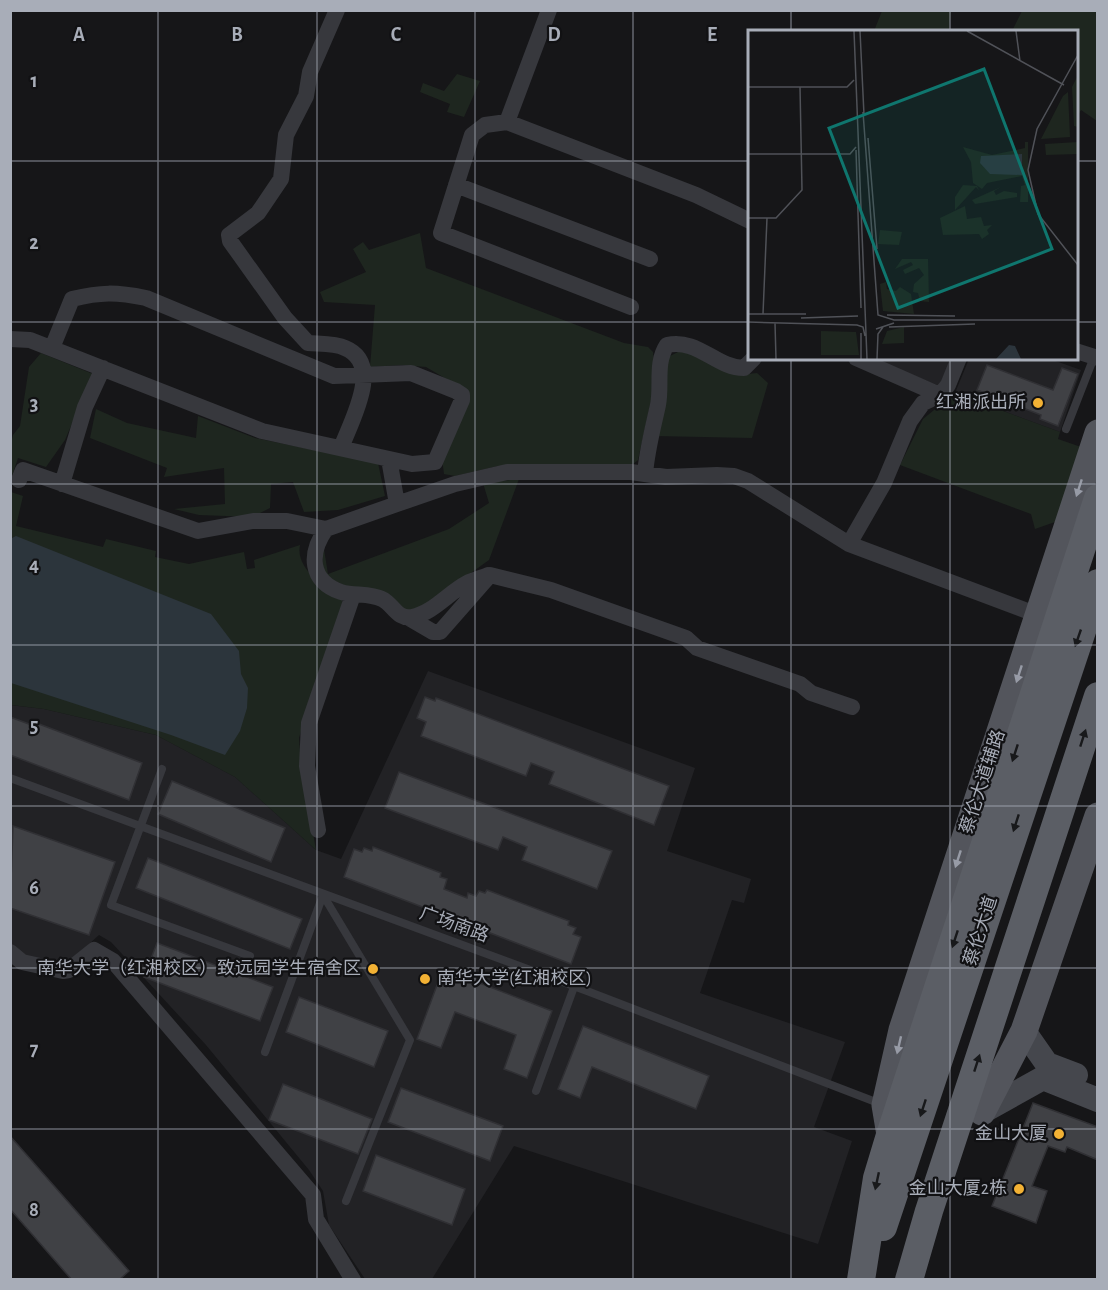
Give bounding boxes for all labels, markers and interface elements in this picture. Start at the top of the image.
text: A [73,25,85,45]
text: B [231,25,243,45]
text: C [391,25,402,45]
text: D [547,25,561,45]
text: E [707,25,717,45]
inset map [748,30,1078,360]
text: 1 [30,71,38,91]
text: 2 [29,233,39,253]
place label: 红湘派出所 [936,392,1026,412]
text: 3 [30,394,38,414]
marker: 红湘派出所 [1031,396,1045,410]
one-way arrow [1074,479,1084,497]
text: 4 [29,555,39,575]
one-way arrow [1073,630,1083,648]
one-way arrow [1014,665,1023,683]
text: 5 [30,716,38,736]
street label: 蔡伦大道辅路 [956,727,1008,836]
one-way arrow [1079,729,1089,747]
one-way arrow [1010,744,1019,762]
one-way arrow [1011,814,1021,832]
one-way arrow [953,850,962,868]
text: 6 [29,878,39,898]
street label: 蔡伦大道 [959,893,1001,968]
street label: 广场南路 [417,902,492,946]
one-way arrow [950,930,959,948]
place label: 南华大学（红湘校区）致远园学生宿舍区 [37,958,361,978]
marker: 南华大学（红湘校区）致远园学生宿舍区 [366,962,380,976]
place label: 南华大学(红湘校区) [437,968,592,988]
marker: 南华大学(红湘校区) [418,972,432,986]
one-way arrow [894,1035,903,1054]
text: 7 [30,1039,39,1059]
one-way arrow [973,1054,982,1072]
one-way arrow [917,1099,927,1117]
place label: 金山大厦 [975,1123,1047,1143]
marker: 金山大厦 [1052,1127,1066,1141]
one-way arrow [872,1172,881,1191]
place label: 金山大厦2栋 [909,1178,1007,1198]
marker: 金山大厦2栋 [1012,1182,1026,1196]
text: 8 [29,1200,39,1220]

